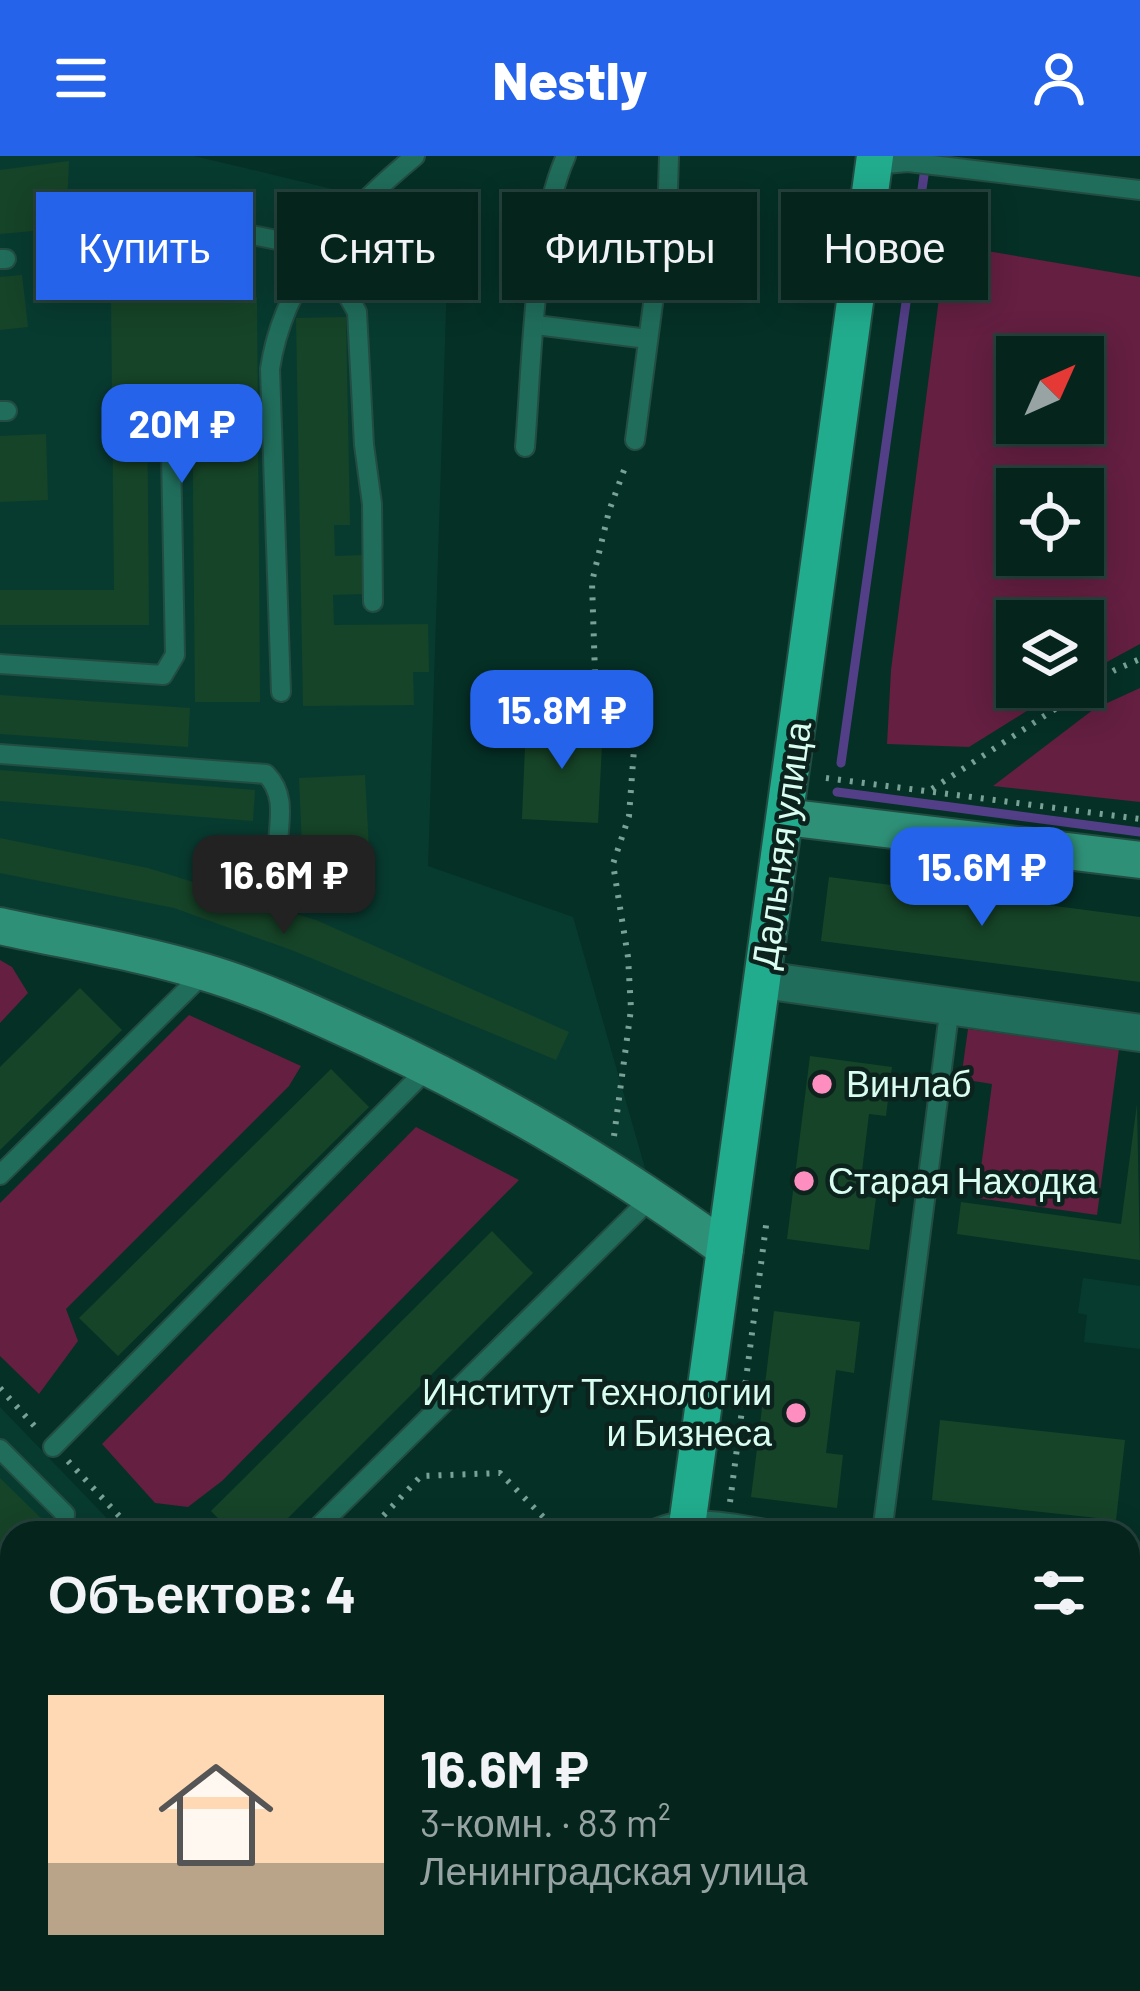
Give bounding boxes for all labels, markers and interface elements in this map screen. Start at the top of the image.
icon: menu [48,45,114,111]
icon: person [1026,45,1092,111]
text: Nestly [493,46,647,111]
chip: Купить [36,192,253,300]
chip: Снять [277,192,478,300]
chip: Фильтры [502,192,757,300]
chip: Новое [781,192,988,300]
north arrow [996,336,1104,444]
map controls [996,336,1104,708]
pin: 20M ₽ [98,384,266,486]
text: 20M ₽ [128,399,236,446]
button: locate [996,468,1104,576]
button: layers [996,600,1104,708]
pin: 15.8M ₽ [451,670,673,772]
text: 15.8M ₽ [497,685,627,732]
street label: Дальняя улица [741,717,819,971]
pin: 15.6M ₽ [871,827,1093,929]
pin: 16.6M ₽ [173,835,395,937]
text: 15.6M ₽ [917,842,1047,889]
text: 16.6M ₽ [219,850,349,897]
place label: Винлаб [846,1061,972,1104]
marker: Винлаб [809,1071,835,1097]
place label: Старая Находка [828,1158,1098,1202]
marker: Старая Находка [791,1168,817,1194]
place label: Институт Технологии и Бизнеса [422,1369,773,1453]
marker: Институт Технологии и Бизнеса [783,1400,809,1426]
icon: filters [1026,1560,1092,1626]
text: Объектов: 4 [48,1562,356,1623]
text: 16.6M ₽ [420,1737,589,1798]
icon: home [144,1743,288,1887]
text: 3-комн. · 83 m² [420,1798,671,1845]
text: Ленинградская улица [420,1846,808,1893]

